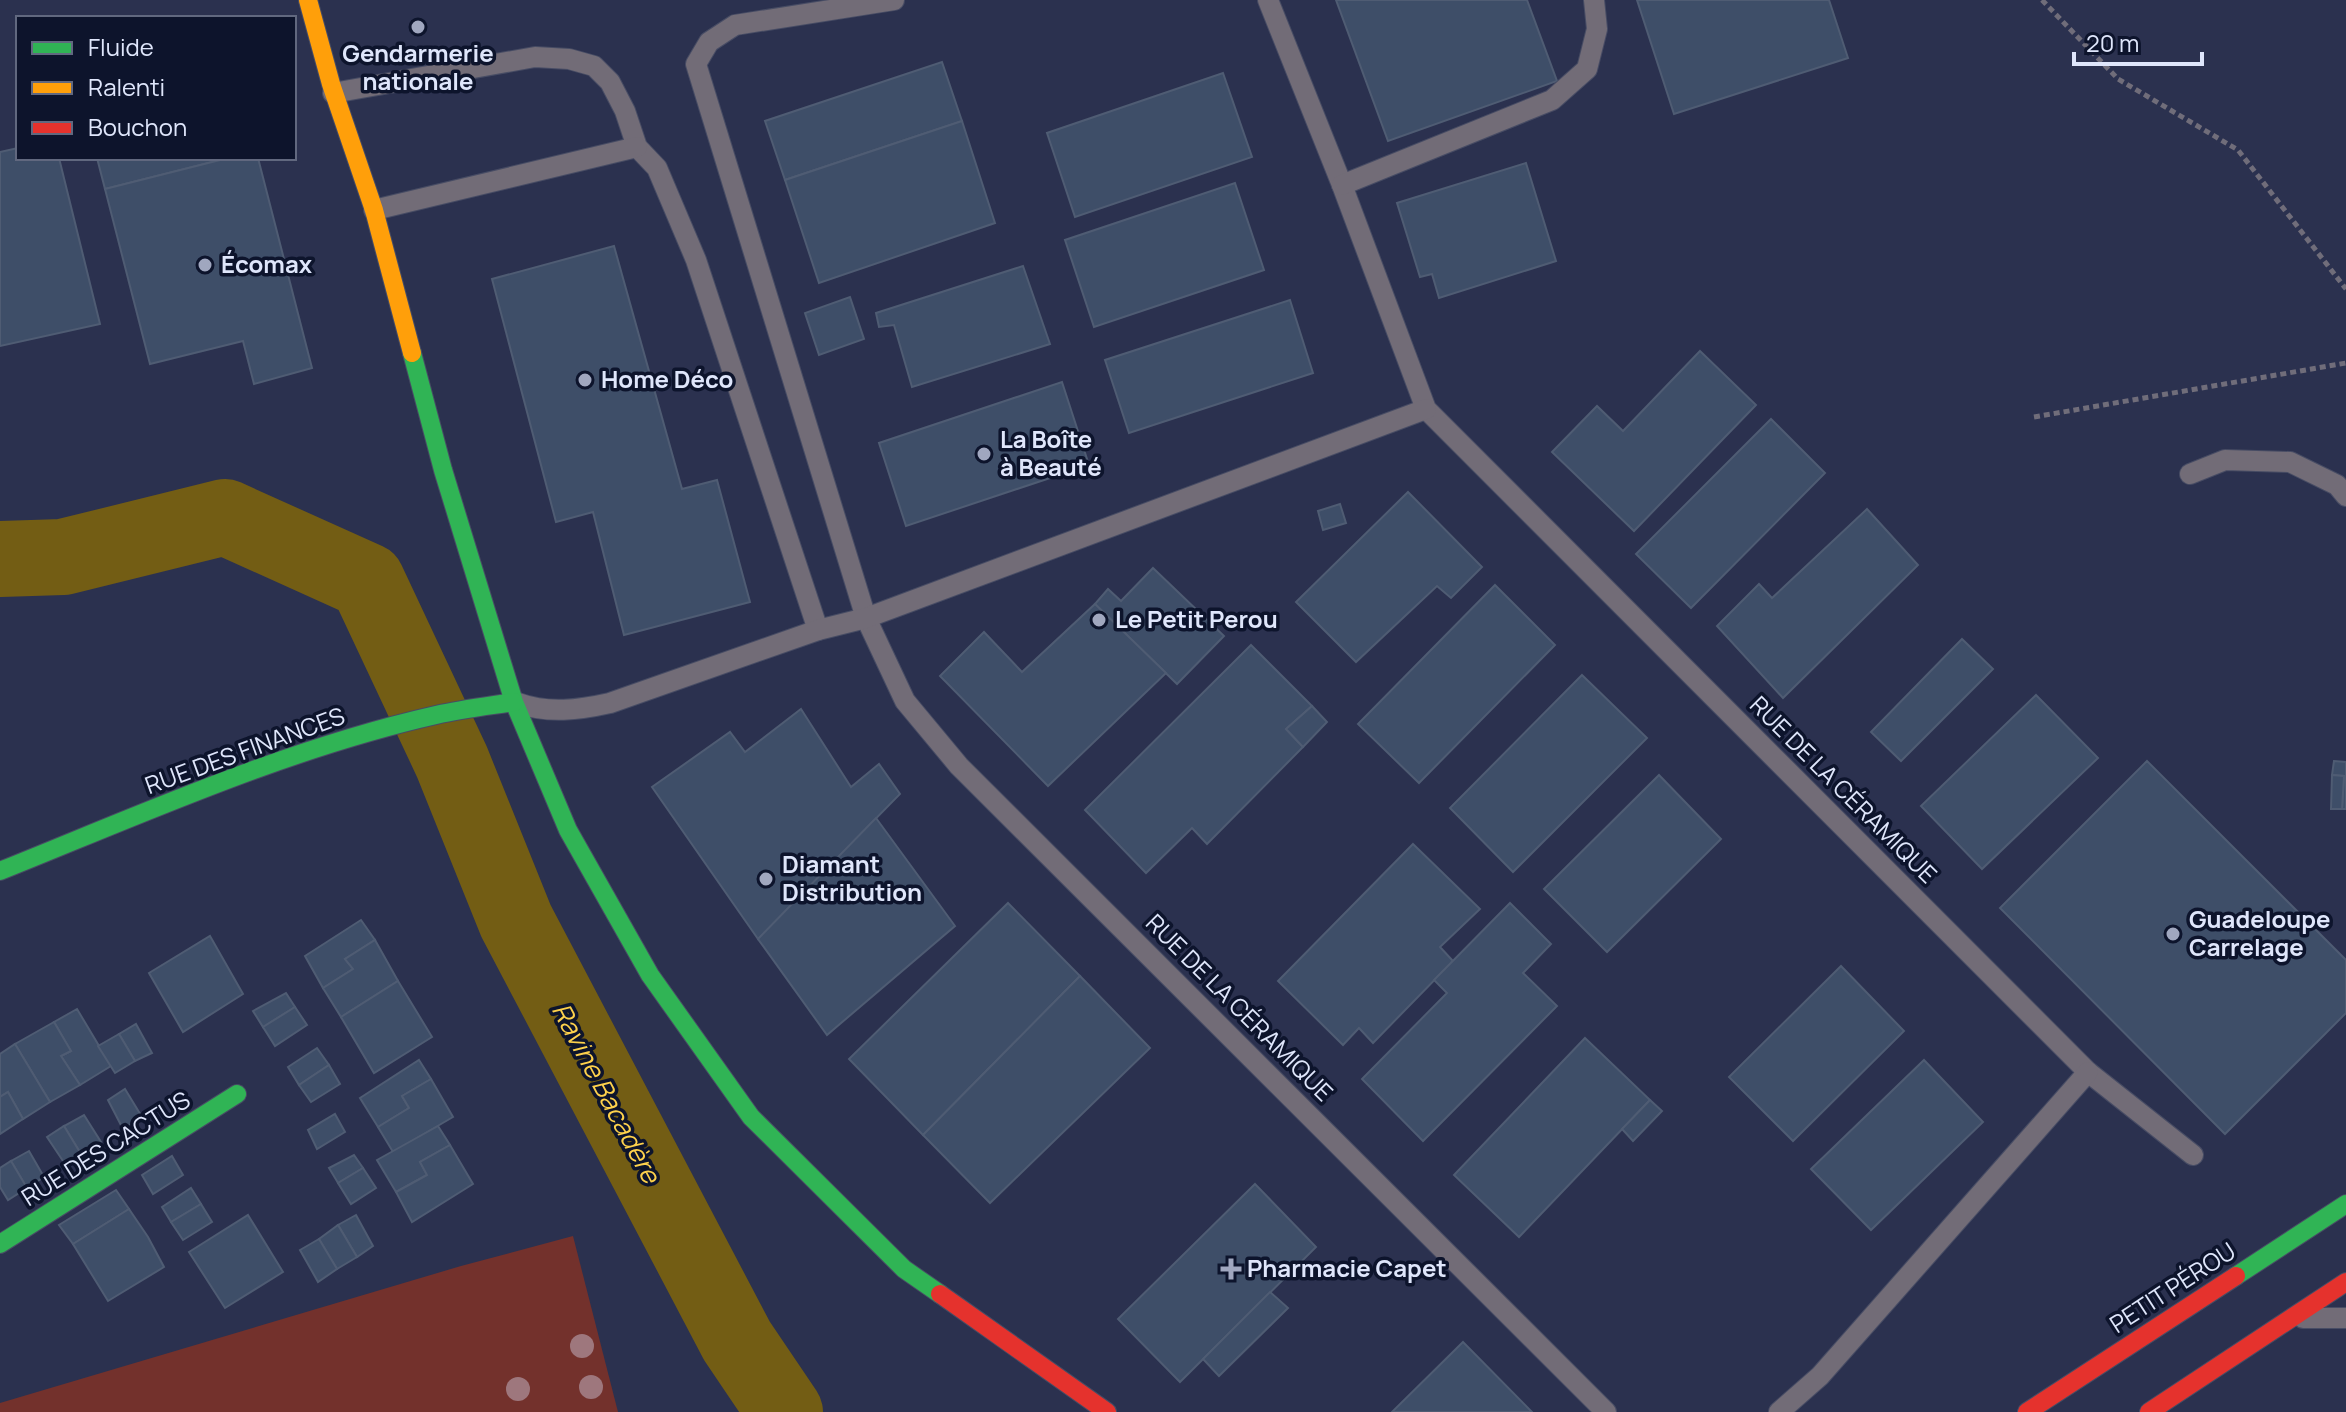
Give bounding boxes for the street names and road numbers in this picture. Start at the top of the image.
street label: RUE DE LA CÉRAMIQUE [1743,688,1945,890]
street label: RUE DES FINANCES [140,698,349,801]
street label: RUE DE LA CÉRAMIQUE [1139,906,1341,1108]
street label: RUE DES CACTUS [15,1083,196,1213]
street label: PETIT PÉROU [2103,1234,2242,1340]

